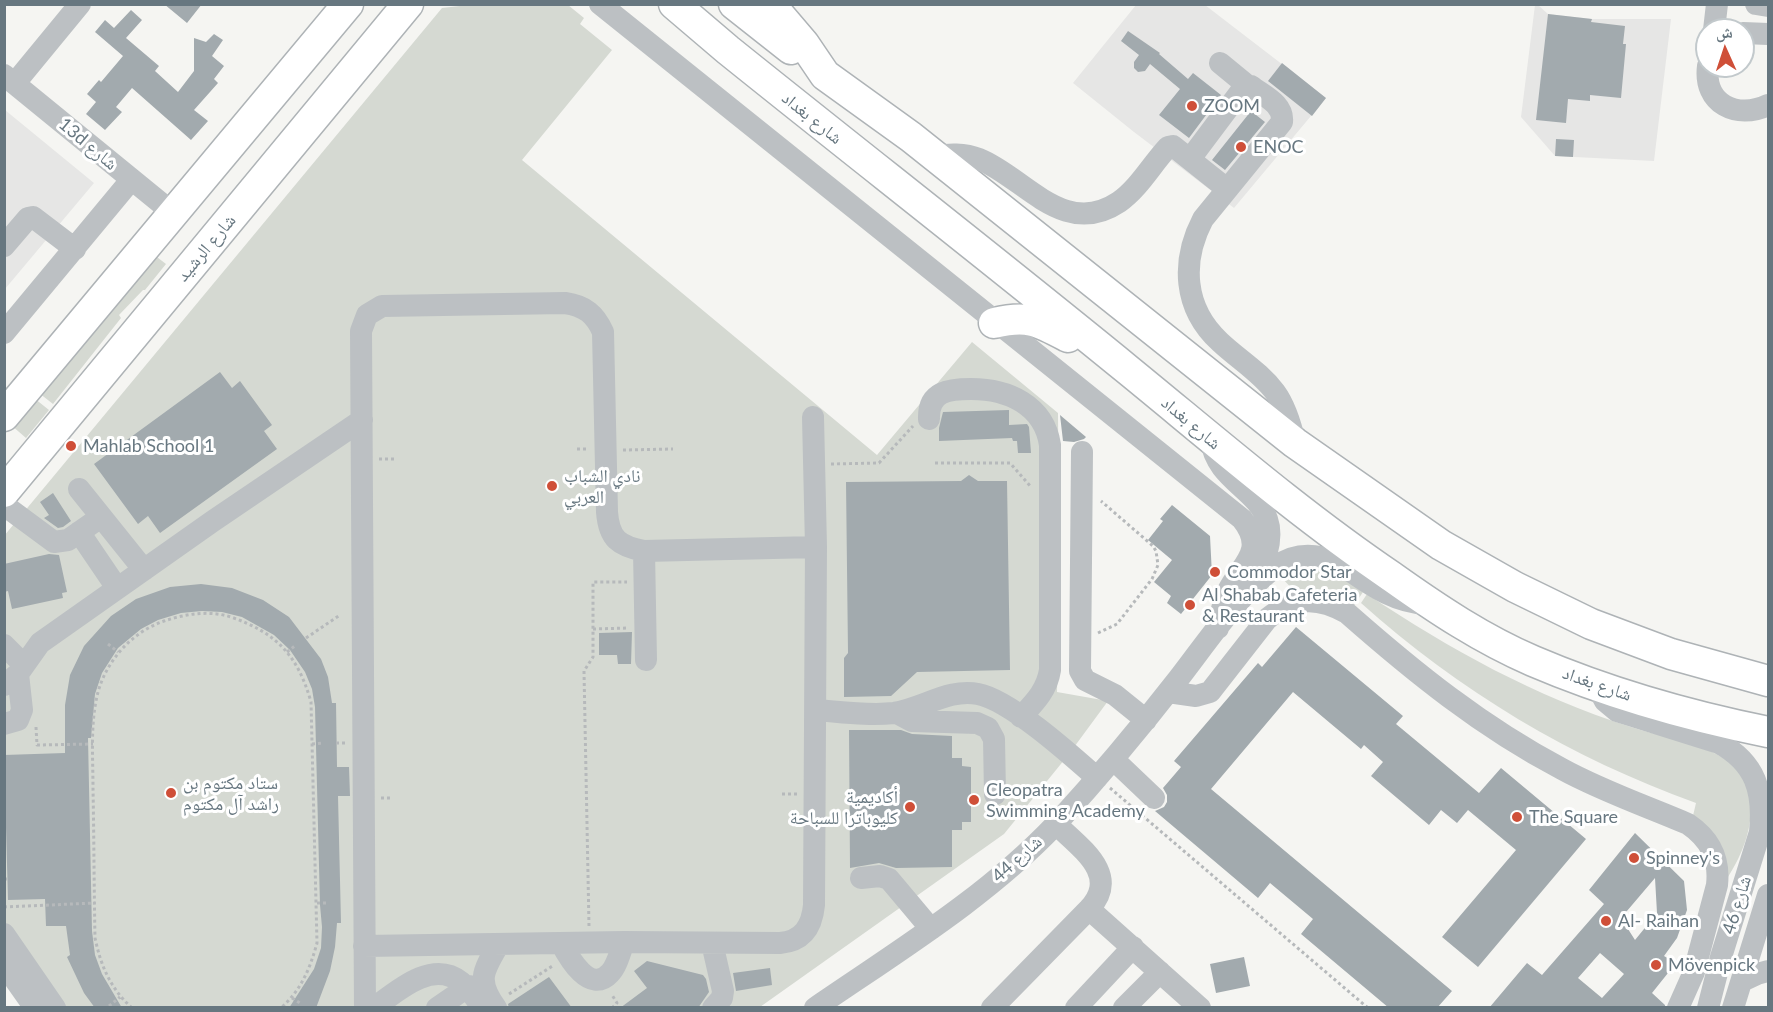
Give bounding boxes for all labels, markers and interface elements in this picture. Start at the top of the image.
north arrow [1695,18,1755,78]
text: ش [1715,22,1733,41]
street label: شارع بغداد [777,87,847,149]
place label: ZOOM [1204,95,1260,117]
marker: ZOOM [1185,99,1199,113]
street label: 13d شارع [54,113,122,175]
place label: ENOC [1253,136,1304,158]
marker: ENOC [1234,140,1248,154]
street label: شارع الرشيد [172,210,240,286]
street label: شارع بغداد [1157,392,1225,454]
place label: Mahlab School 1 [83,435,214,457]
marker: Mahlab School 1 [64,439,78,453]
place label: نادي الشباب العربي [564,465,640,508]
marker: نادي الشباب العربي [545,479,559,493]
place label: Commodor Star [1227,561,1352,583]
marker: Commodor Star [1208,565,1222,579]
place label: Al Shabab Cafeteria & Restaurant [1202,584,1357,626]
marker: Al Shabab Cafeteria & Restaurant [1183,598,1197,612]
street label: شارع بغداد [1560,662,1634,706]
place label: ستاد مكتوم بن راشد آل مكتوم [183,772,279,814]
place label: Cleopatra Swimming Academy [986,779,1145,822]
marker: ستاد مكتوم بن راشد آل مكتوم [164,786,178,800]
place label: أكاديمية كليوباترا للسباحة [790,786,898,828]
marker: Cleopatra Swimming Academy [967,793,981,807]
marker: أكاديمية كليوباترا للسباحة [903,800,917,814]
place label: The Square [1529,806,1618,828]
marker: The Square [1510,810,1524,824]
street label: شارع 44 [988,831,1046,887]
place label: Spinney's [1646,847,1720,869]
marker: Spinney's [1627,851,1641,865]
street label: شارع 46 [1718,873,1756,937]
place label: Al- Raihan [1618,910,1699,932]
marker: Al- Raihan [1599,914,1613,928]
place label: Mövenpick [1668,954,1755,976]
marker: Mövenpick [1649,958,1663,972]

